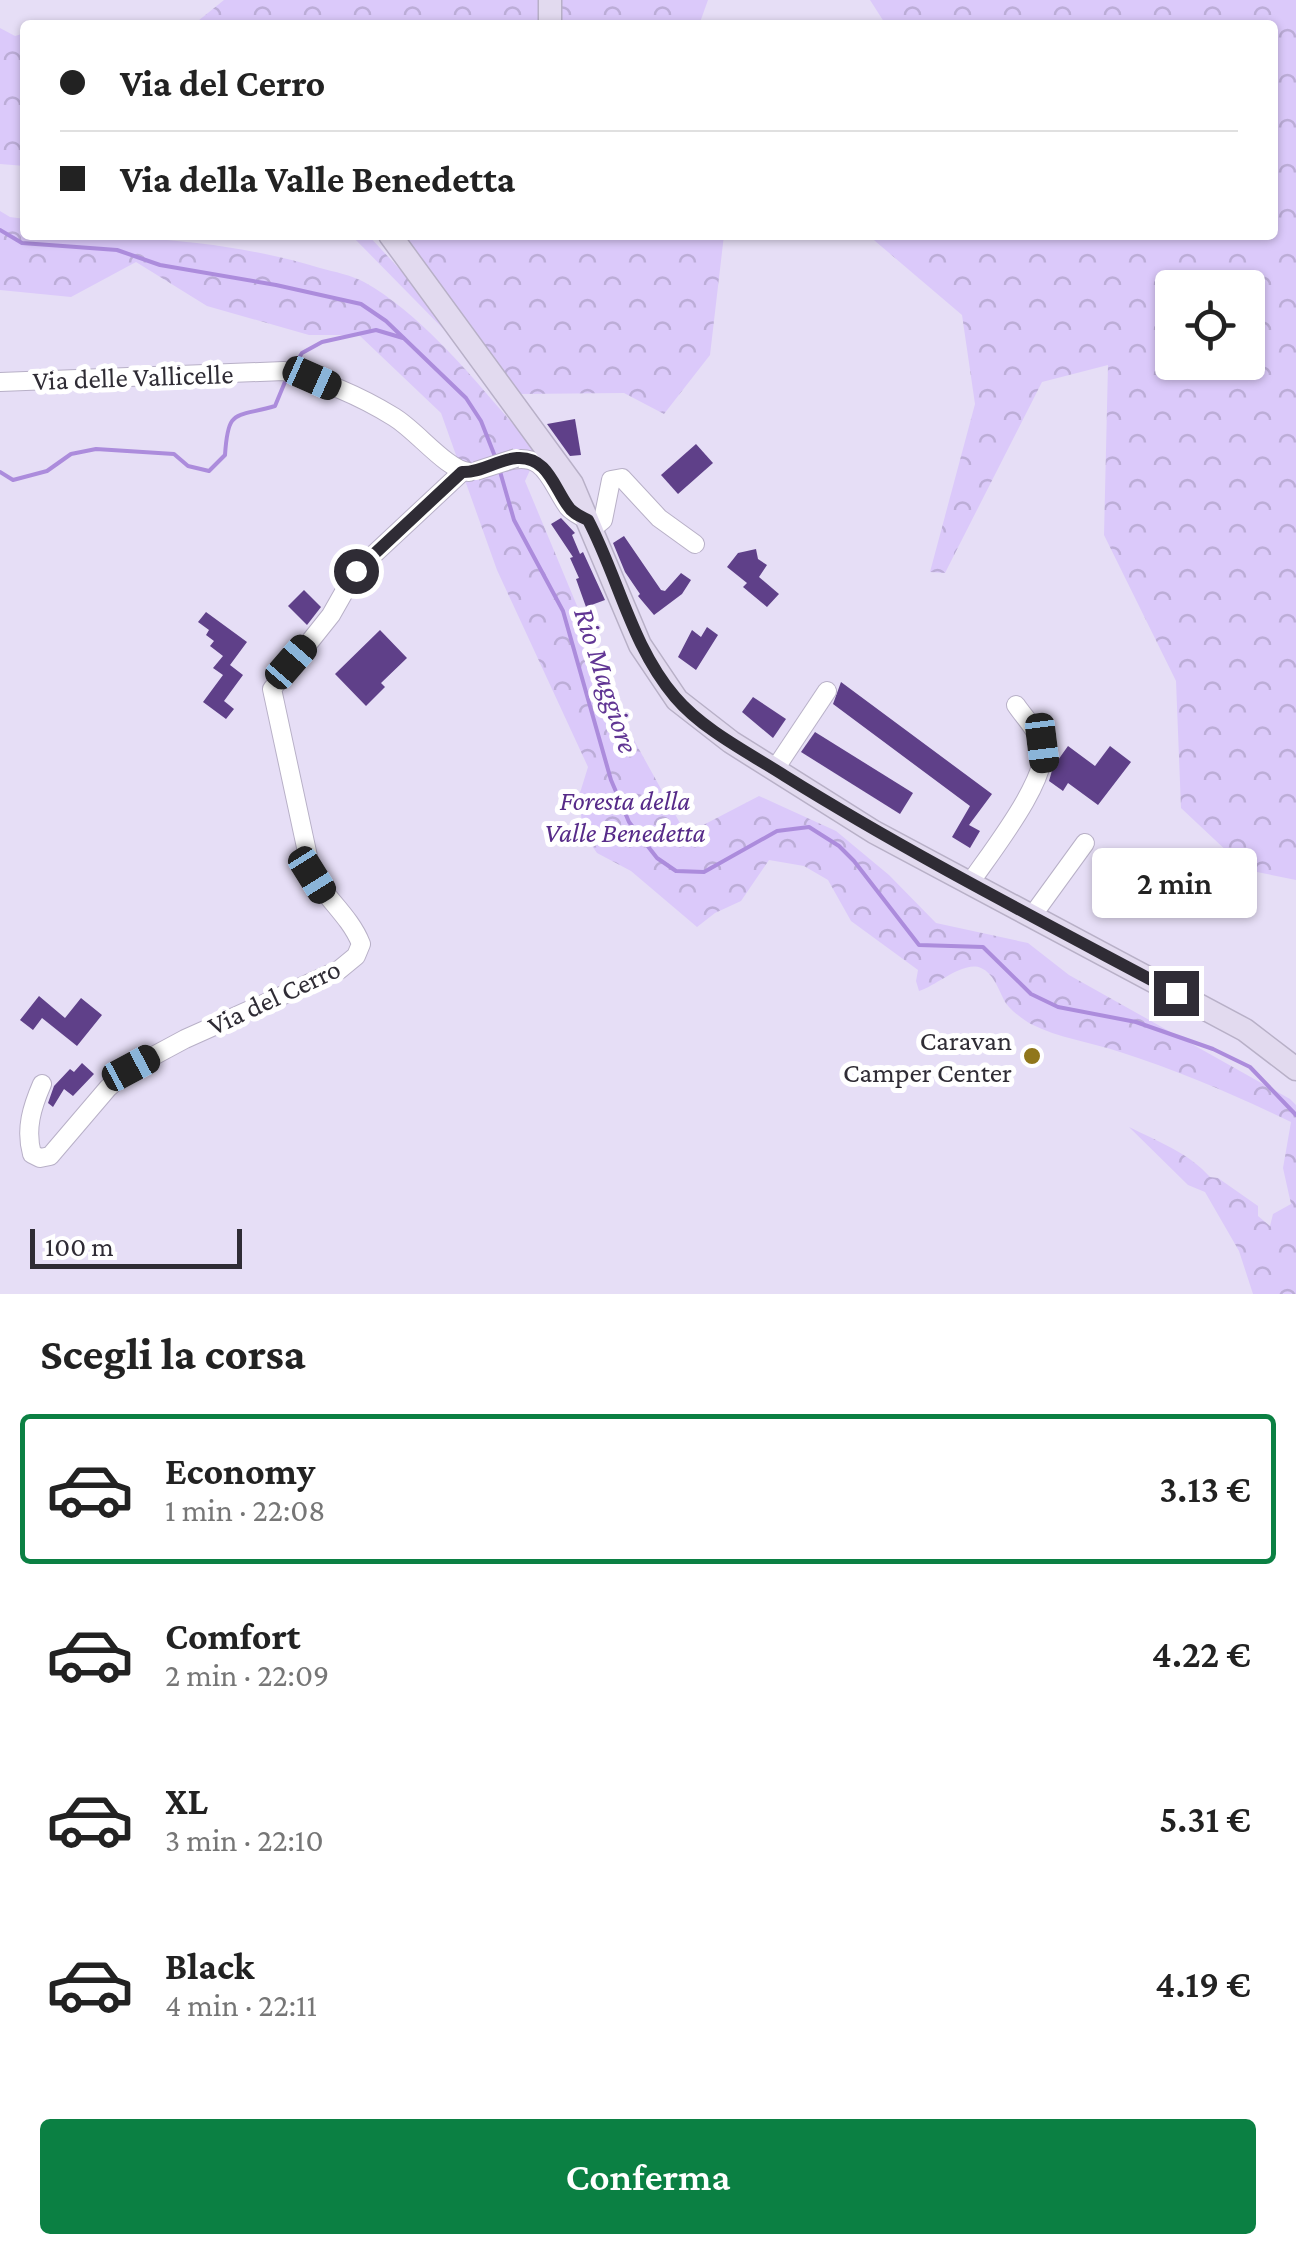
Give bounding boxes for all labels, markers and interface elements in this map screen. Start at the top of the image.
text: Via del Cerro [120,62,325,104]
text: Via della Valle Benedetta [120,158,515,200]
map controls [1155,270,1265,380]
button: locate [1155,270,1265,380]
car [278,352,346,404]
street label: Via delle Vallicelle [32,358,234,396]
route start [334,549,379,594]
water label: Rio Maggiore [567,603,646,757]
car [260,630,322,694]
car [1023,711,1061,775]
park label: Foresta della Valle Benedetta [544,785,706,848]
car [283,842,341,908]
callout: 2 min [1094,848,1258,918]
text: 2 min [1137,865,1212,901]
street label: Via del Cerro [203,953,345,1041]
route end [1154,971,1199,1016]
place label: Caravan Camper Center [843,1025,1012,1088]
car [97,1041,165,1095]
marker: Caravan Camper Center [1021,1045,1043,1067]
scale bar [30,1224,242,1268]
text: 100 m [45,1231,114,1262]
text: Scegli la corsa [40,1329,306,1379]
icon: car [45,1444,135,1534]
text: Economy [165,1450,315,1492]
text: 3.13 € [1159,1468,1251,1510]
text: 1 min · 22:08 [165,1492,326,1528]
icon: car [45,1609,135,1699]
text: Comfort [165,1615,301,1657]
text: 4.22 € [1152,1633,1251,1675]
text: 2 min · 22:09 [165,1657,329,1693]
icon: car [45,1774,135,1864]
text: XL [165,1780,208,1822]
text: 5.31 € [1159,1798,1251,1840]
text: 3 min · 22:10 [165,1822,324,1858]
icon: car [45,1939,135,2029]
text: Black [165,1945,254,1987]
text: 4.19 € [1155,1963,1251,2005]
text: 4 min · 22:11 [165,1987,317,2023]
button: Conferma [40,2119,1256,2234]

